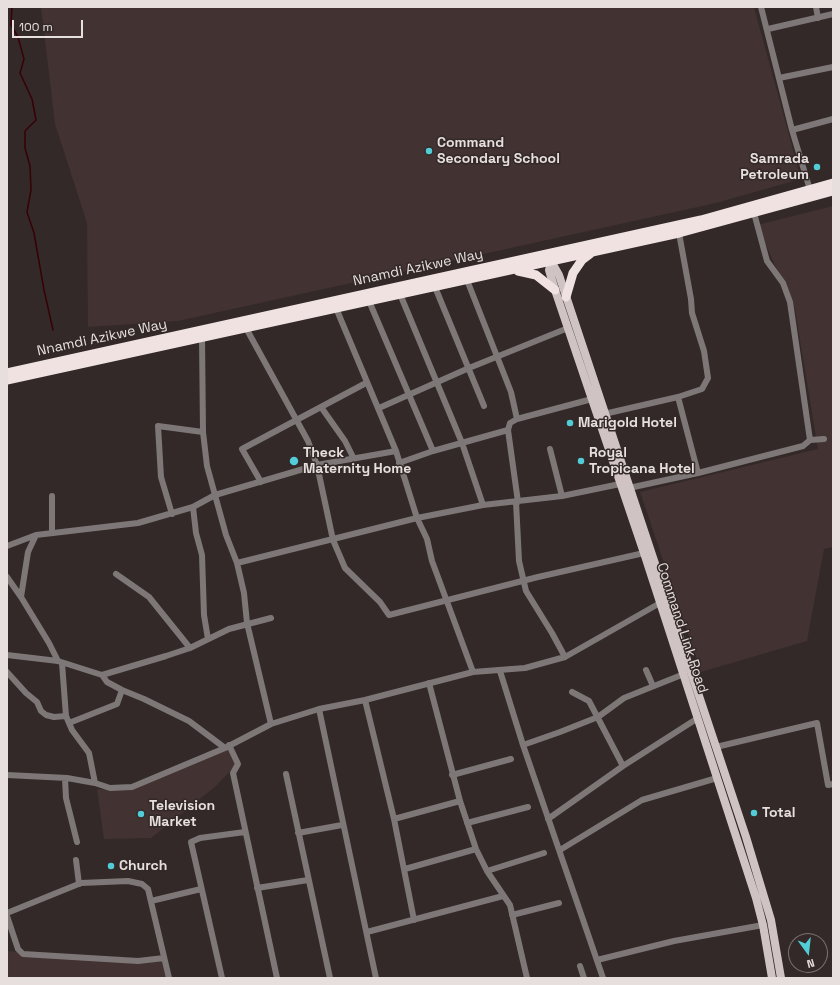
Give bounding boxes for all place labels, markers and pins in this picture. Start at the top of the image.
place label: Command Secondary School [437,135,560,168]
marker: Command Secondary School [424,146,434,156]
place label: Samrada Petroleum [740,151,809,184]
marker: Samrada Petroleum [812,162,822,172]
place label: Marigold Hotel [578,415,677,431]
marker: Marigold Hotel [565,418,575,428]
place label: Theck Maternity Home [303,445,411,478]
place label: Royal Tropicana Hotel [589,445,695,478]
marker: Theck Maternity Home [288,455,300,467]
marker: Royal Tropicana Hotel [576,456,586,466]
place label: Television Market [149,798,215,830]
place label: Total [762,805,795,821]
marker: Total [749,808,759,818]
marker: Television Market [136,809,146,819]
place label: Church [119,858,167,874]
marker: Church [106,861,116,871]

